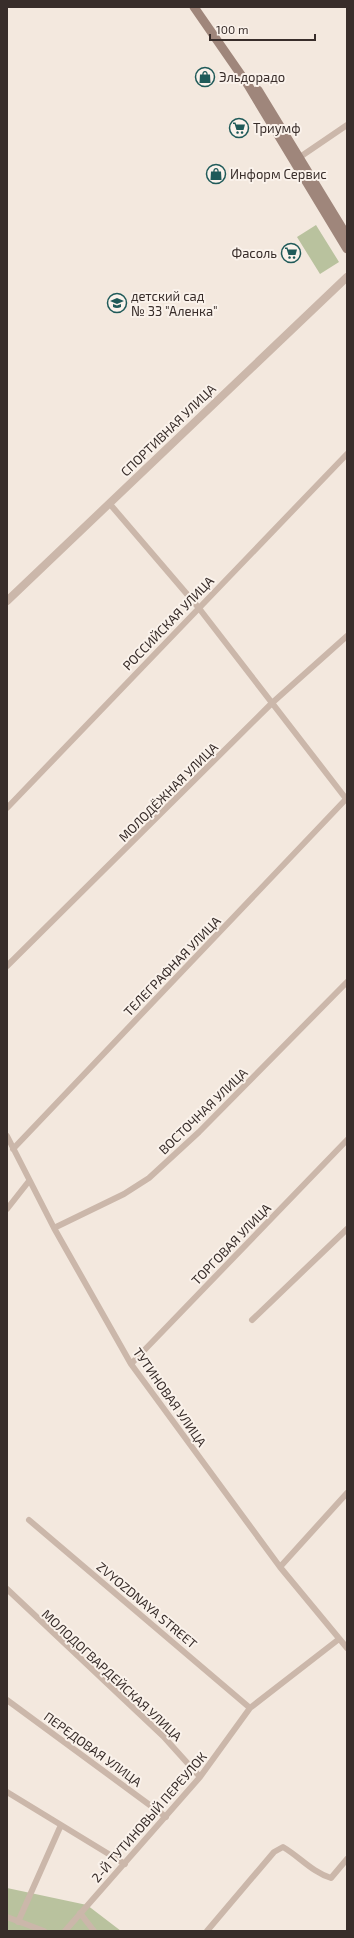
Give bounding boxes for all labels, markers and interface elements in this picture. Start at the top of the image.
scale bar [210,16,315,42]
text: 100 m [216,22,248,36]
shop icon: Эльдорадо [194,66,216,88]
place label: Эльдорадо [219,69,285,85]
supermarket icon: Триумф [228,117,250,139]
place label: Триумф [253,120,301,136]
shop icon: Информ Сервис [205,163,227,185]
place label: Информ Сервис [230,166,327,182]
supermarket icon: Фасоль [280,242,302,264]
place label: Фасоль [232,245,277,261]
place label: детский сад № 33 "Аленка" [131,288,218,319]
school or university icon: детский сад № 33 "Аленка" [106,292,128,314]
street label: СПОРТИВНАЯ УЛИЦА [117,380,219,480]
street label: РОССИЙСКАЯ УЛИЦА [119,573,217,673]
street label: МОЛОДЁЖНАЯ УЛИЦА [115,739,221,845]
street label: ТЕЛЕГРАФНАЯ УЛИЦА [120,913,224,1019]
street label: ВОСТОЧНАЯ УЛИЦА [155,1065,251,1157]
street label: ТОРГОВАЯ УЛИЦА [188,1200,274,1288]
street label: ТУТИНОВАЯ УЛИЦА [130,1344,210,1450]
street label: ZVYOZDNAYA STREET [94,1558,201,1652]
street label: МОЛОДОГВАРДЕЙСКАЯ УЛИЦА [39,1606,185,1744]
street label: ПЕРЕДОВАЯ УЛИЦА [41,1708,145,1790]
street label: 2-Й ТУТИНОВЫЙ ПЕРЕУЛОК [88,1748,210,1885]

